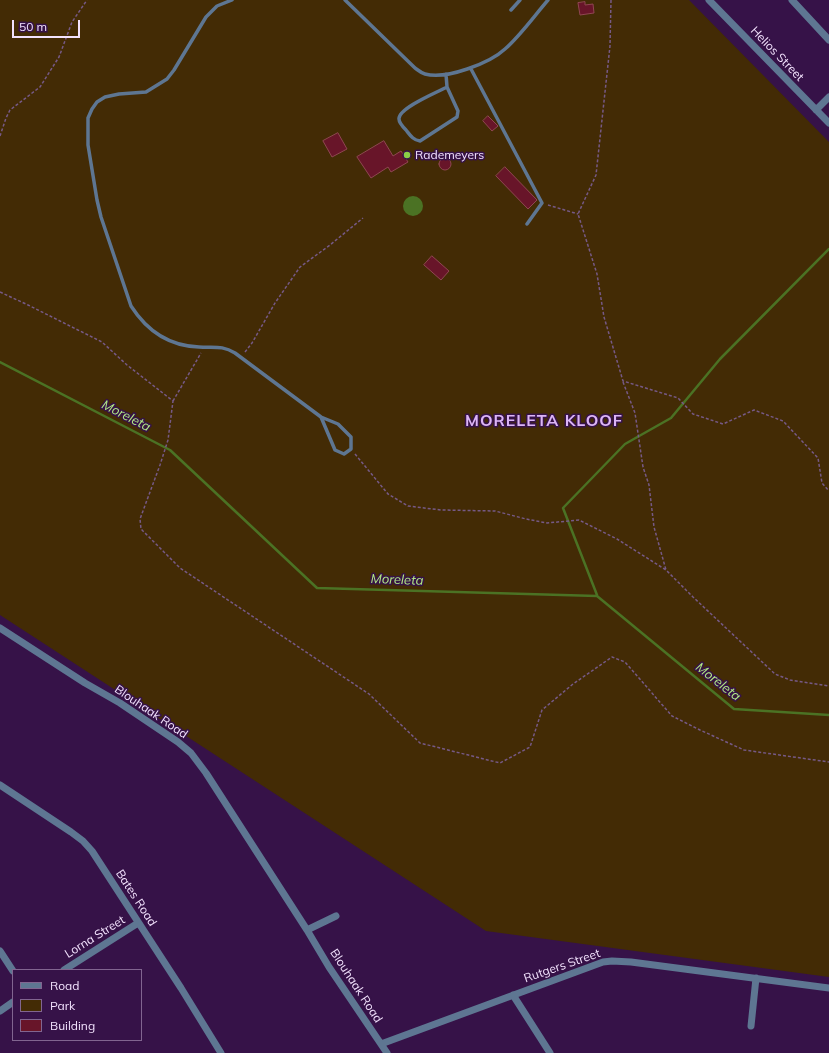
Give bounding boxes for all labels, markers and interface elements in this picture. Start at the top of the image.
scale bar [14,12,82,38]
text: 50 m [19,19,47,34]
street label: Helios Street [747,24,807,84]
place label: Rademeyers [415,148,484,162]
marker: Rademeyers [402,150,412,160]
water label: Moreleta [99,397,153,435]
district label: MORELETA KLOOF [465,411,623,431]
water label: Moreleta [370,571,424,589]
water label: Moreleta [692,660,744,704]
street label: Blouhaak Road [112,682,190,742]
street label: Bates Road [112,867,160,929]
street label: Lorna Street [62,913,128,961]
street label: Blouhaak Road [327,946,385,1026]
street label: Rutgers Street [522,946,602,986]
legend [12,969,142,1041]
text: Road [50,978,79,993]
text: Park [50,998,75,1013]
text: Building [50,1018,95,1033]

